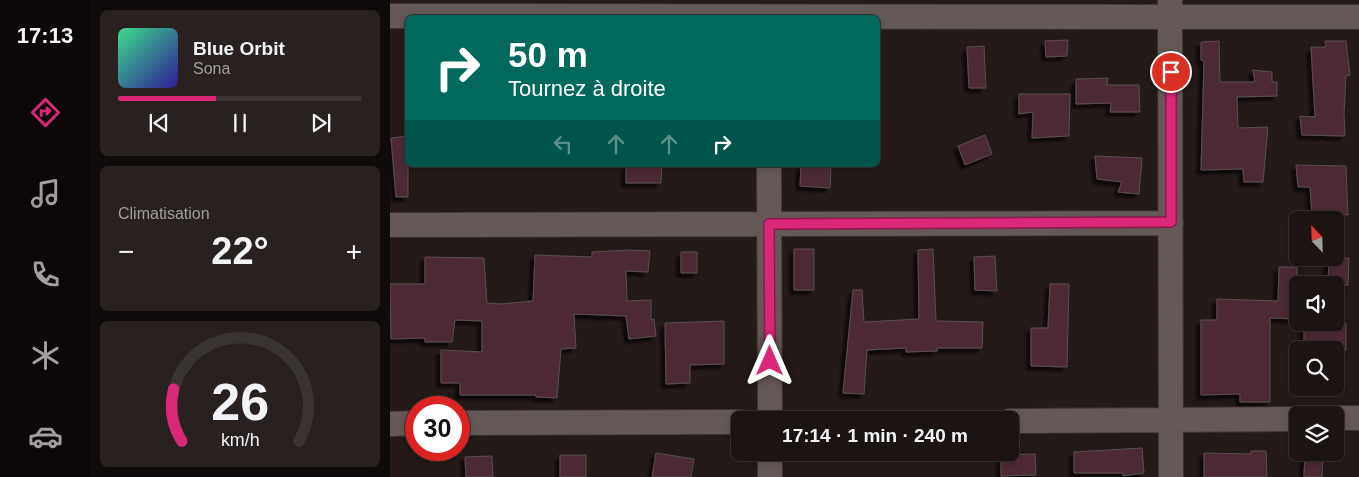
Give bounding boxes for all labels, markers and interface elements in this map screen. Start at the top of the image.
text: 17:13 [17,23,73,48]
icon: right [425,35,490,100]
text: 50 m [508,35,588,74]
text: Blue Orbit [193,38,285,59]
pin [1150,51,1192,93]
icon: arrive [1157,58,1185,86]
text: Sona [193,60,230,77]
text: Tournez à droite [508,76,666,101]
icon: directions [28,95,63,130]
icon: previous [145,109,173,137]
icon: pause [226,109,254,137]
icon: next [307,109,335,137]
icon: left [549,130,577,158]
icon: ahead [602,130,630,158]
icon: ahead [655,130,683,158]
icon: right [708,130,736,158]
icon: music [28,176,63,211]
text: Climatisation [118,205,210,222]
north arrow [1289,211,1344,266]
map controls [1289,211,1344,461]
text: 22° [211,230,269,272]
text: − [118,236,134,267]
text: + [346,236,362,267]
icon: phone [28,257,63,292]
button: sound [1289,276,1344,331]
position arrow [743,334,795,386]
icon: climate [28,338,63,373]
button: search [1289,341,1344,396]
text: 26 [211,373,269,431]
speed limit sign: 30 [405,396,470,461]
button: layers [1289,406,1344,461]
icon: car [28,419,63,454]
text: 17:14 · 1 min · 240 m [782,425,968,446]
text: km/h [221,430,259,450]

